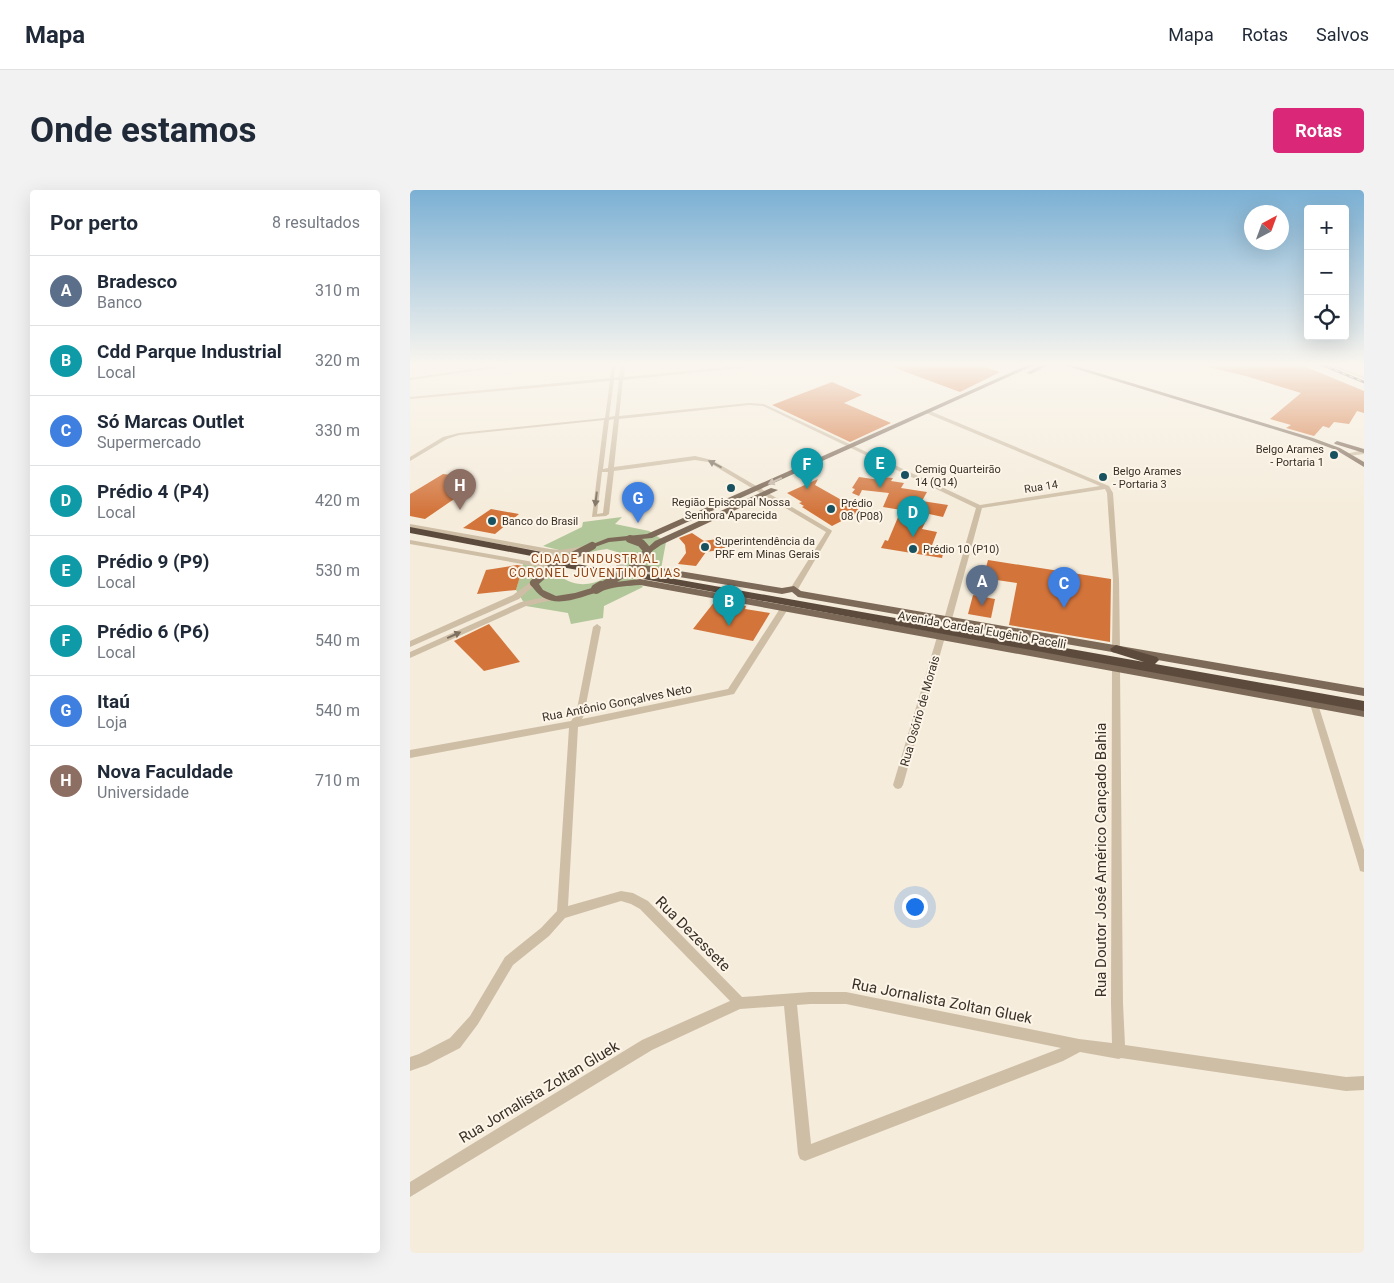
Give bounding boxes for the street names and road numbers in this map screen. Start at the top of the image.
street label: Rua 14 [1023,478,1059,496]
street label: Avenida Cardeal Eugênio Pacelli [897,608,1067,652]
street label: Rua Osório de Morais [897,654,943,768]
street label: Rua Antônio Gonçalves Neto [541,682,693,724]
street label: Rua Doutor José Américo Cançado Bahia [1092,723,1110,997]
street label: Rua Dezessete [652,893,734,975]
street label: Rua Jornalista Zoltan Gluek [850,975,1034,1027]
street label: Rua Jornalista Zoltan Gluek [456,1037,623,1147]

